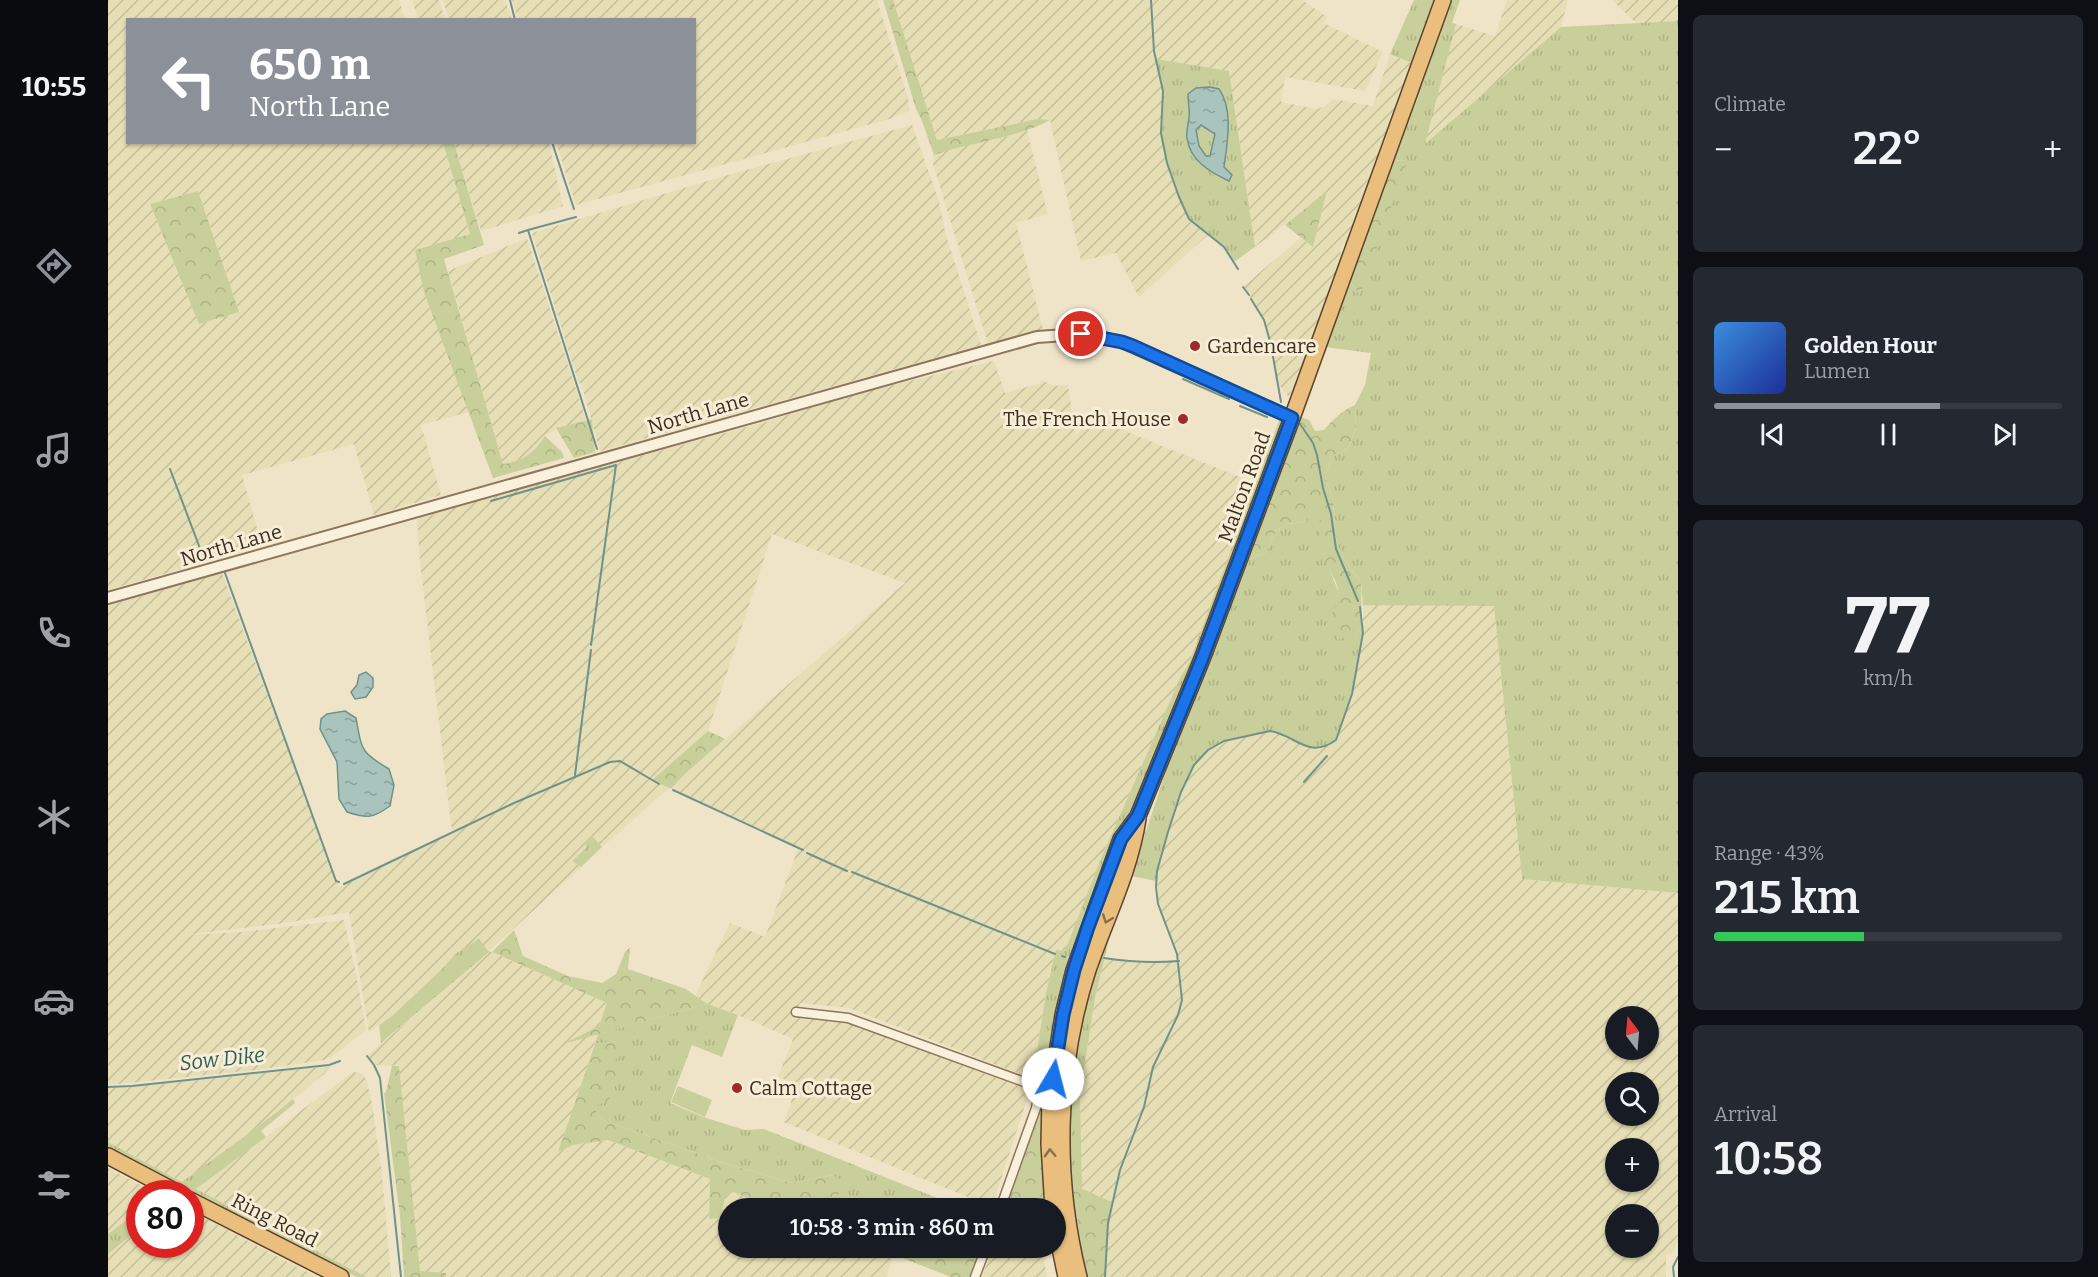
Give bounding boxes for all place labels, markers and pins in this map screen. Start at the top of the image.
pin [1055,308,1106,359]
place label: Gardencare [1207,334,1316,358]
marker: Gardencare [1188,339,1202,353]
place label: The French House [1003,407,1171,431]
marker: The French House [1176,412,1190,426]
place label: Calm Cottage [749,1076,872,1100]
marker: Calm Cottage [730,1081,744,1095]

